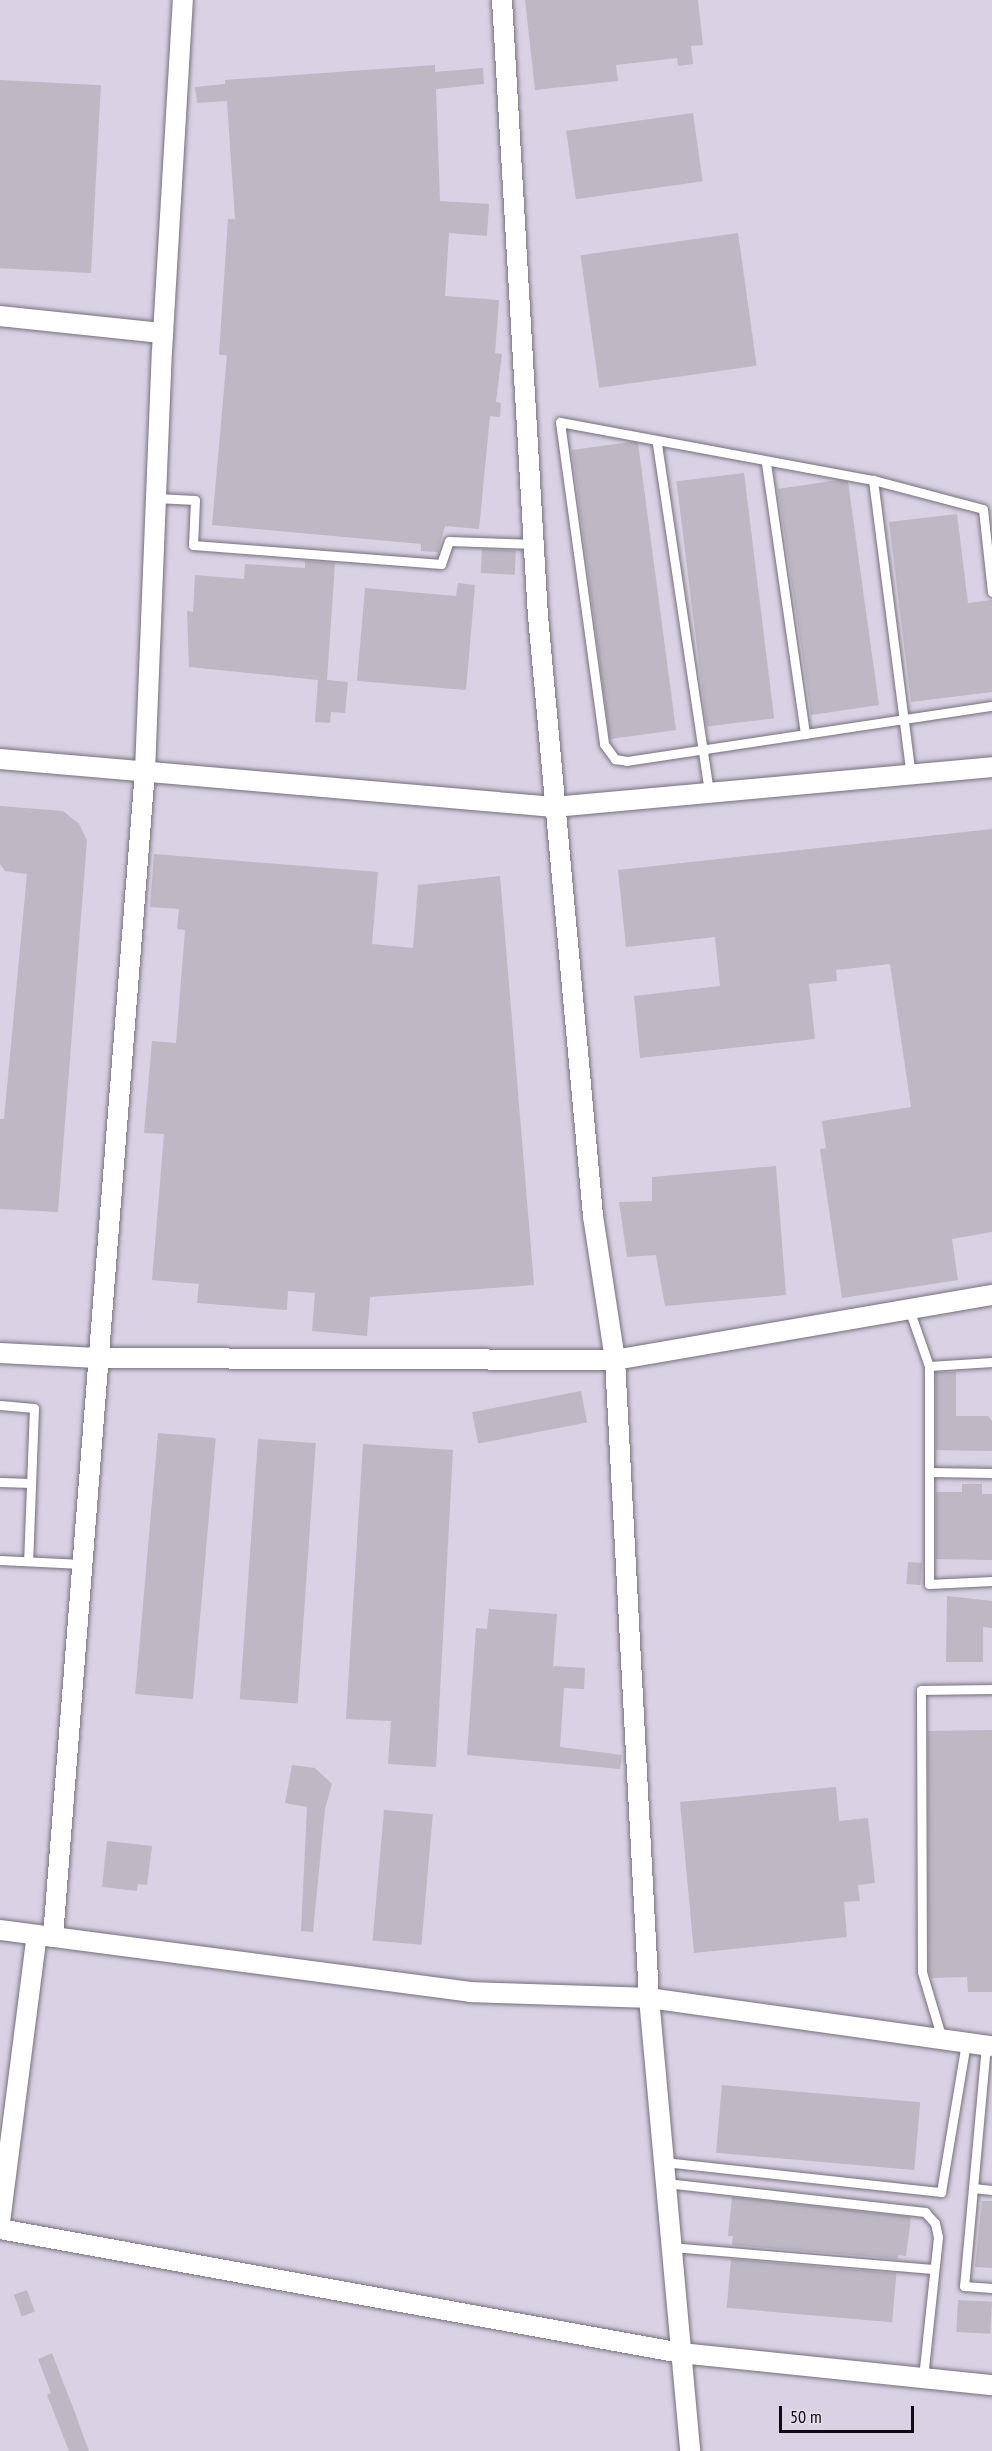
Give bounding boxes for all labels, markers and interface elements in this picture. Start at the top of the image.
scale bar [782,2394,917,2432]
text: 50 m [790,2405,822,2428]

